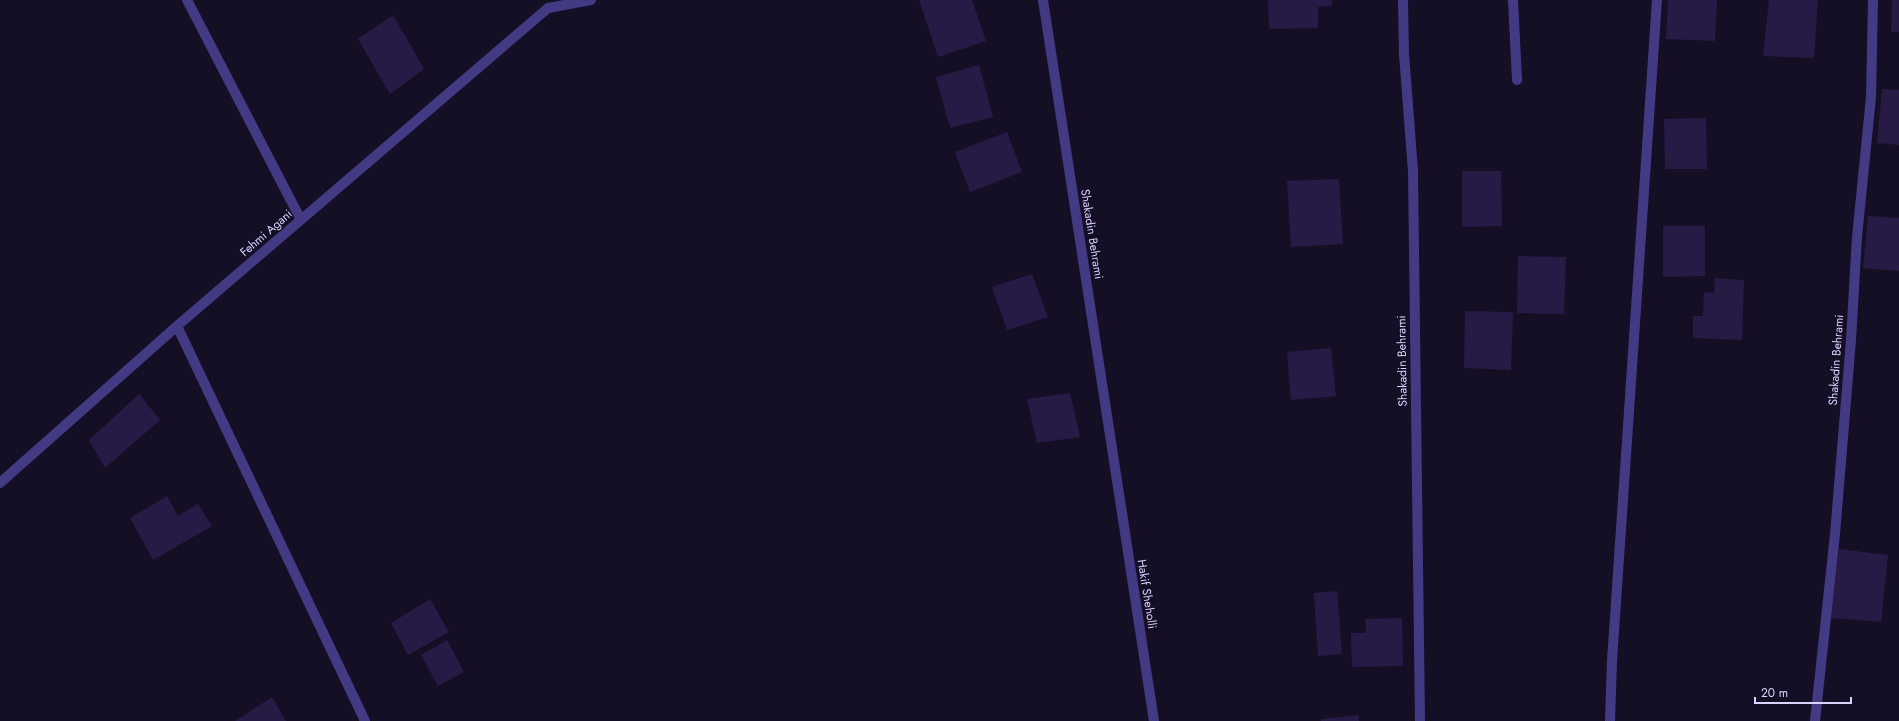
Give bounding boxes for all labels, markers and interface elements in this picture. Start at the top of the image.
street label: Shakadin Behrami [1076,188,1108,280]
street label: Fehmi Agani [236,205,296,261]
street label: Shakadin Behrami [1824,314,1848,406]
street label: Shakadin Behrami [1392,315,1412,407]
street label: Hakif Sheholli [1133,558,1161,630]
scale bar [1755,679,1851,705]
text: 20 m [1761,684,1788,702]

